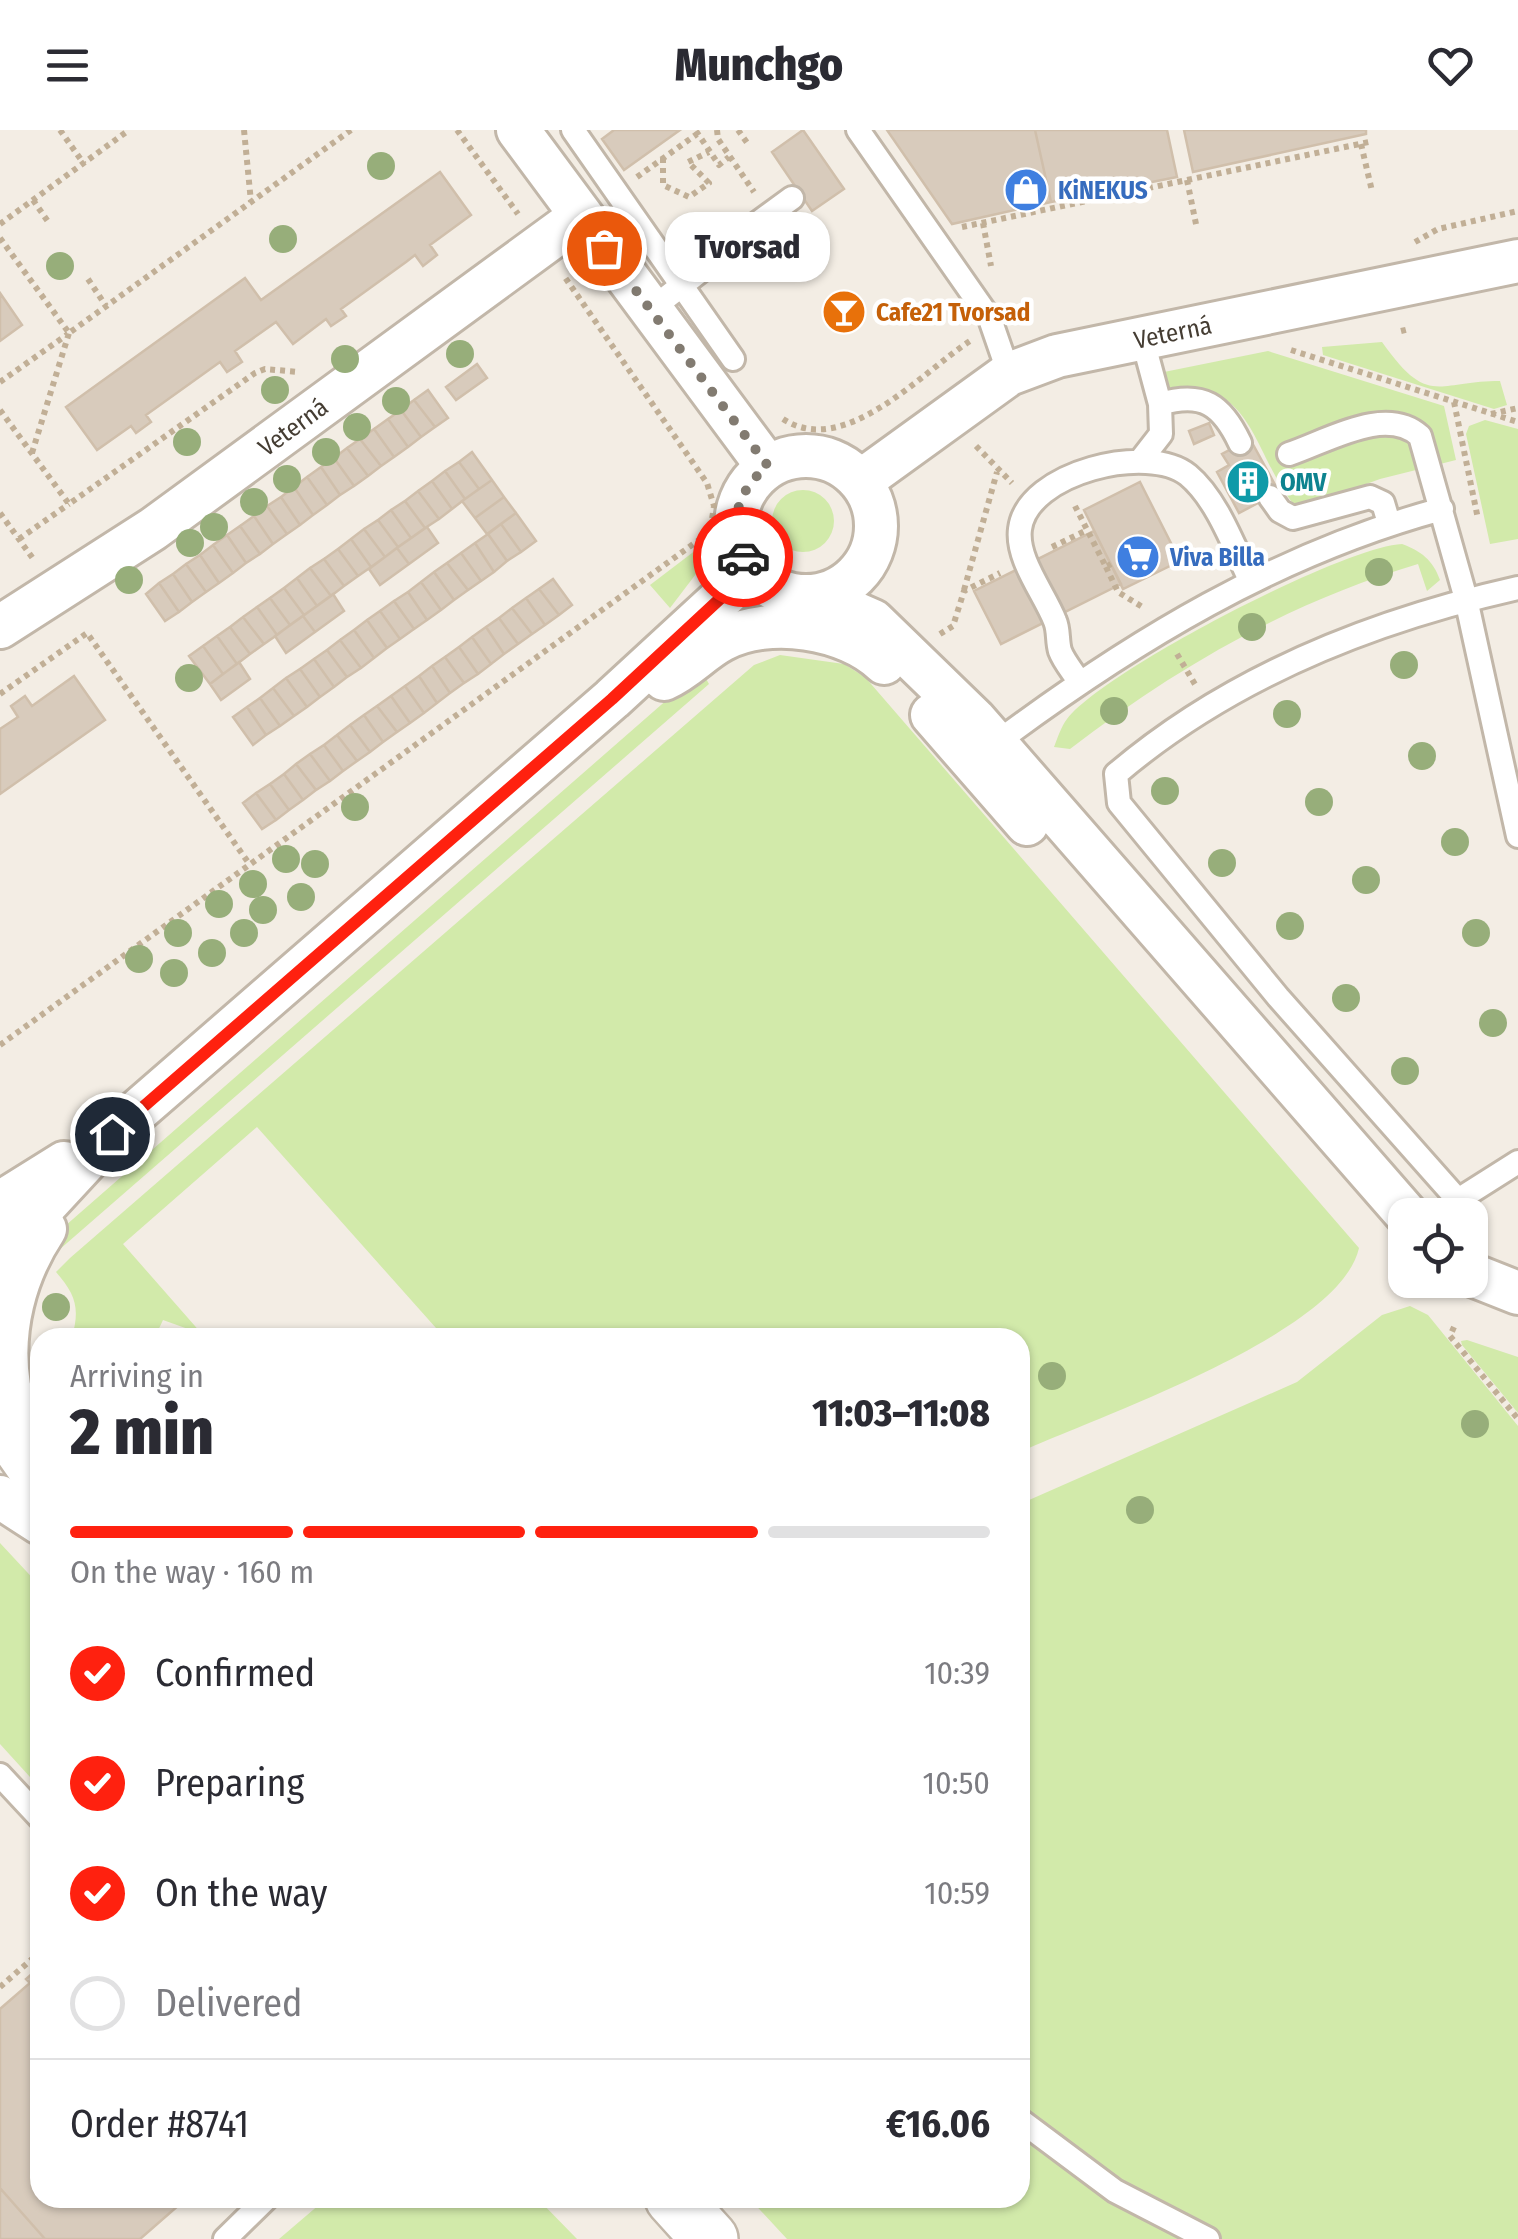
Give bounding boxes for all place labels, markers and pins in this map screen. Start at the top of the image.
shop icon: KiNEKUS [1003,167,1049,213]
place label: KiNEKUS [1058,176,1148,206]
pin [562,206,647,291]
callout: Tvorsad [664,213,829,283]
bar icon: Cafe21 Tvorsad [821,289,867,335]
place label: Cafe21 Tvorsad [876,298,1030,328]
building icon: OMV [1225,459,1271,505]
place label: OMV [1280,468,1327,498]
supermarket icon: Viva Billa [1115,534,1161,580]
place label: Viva Billa [1169,543,1265,573]
pin [70,1092,155,1177]

